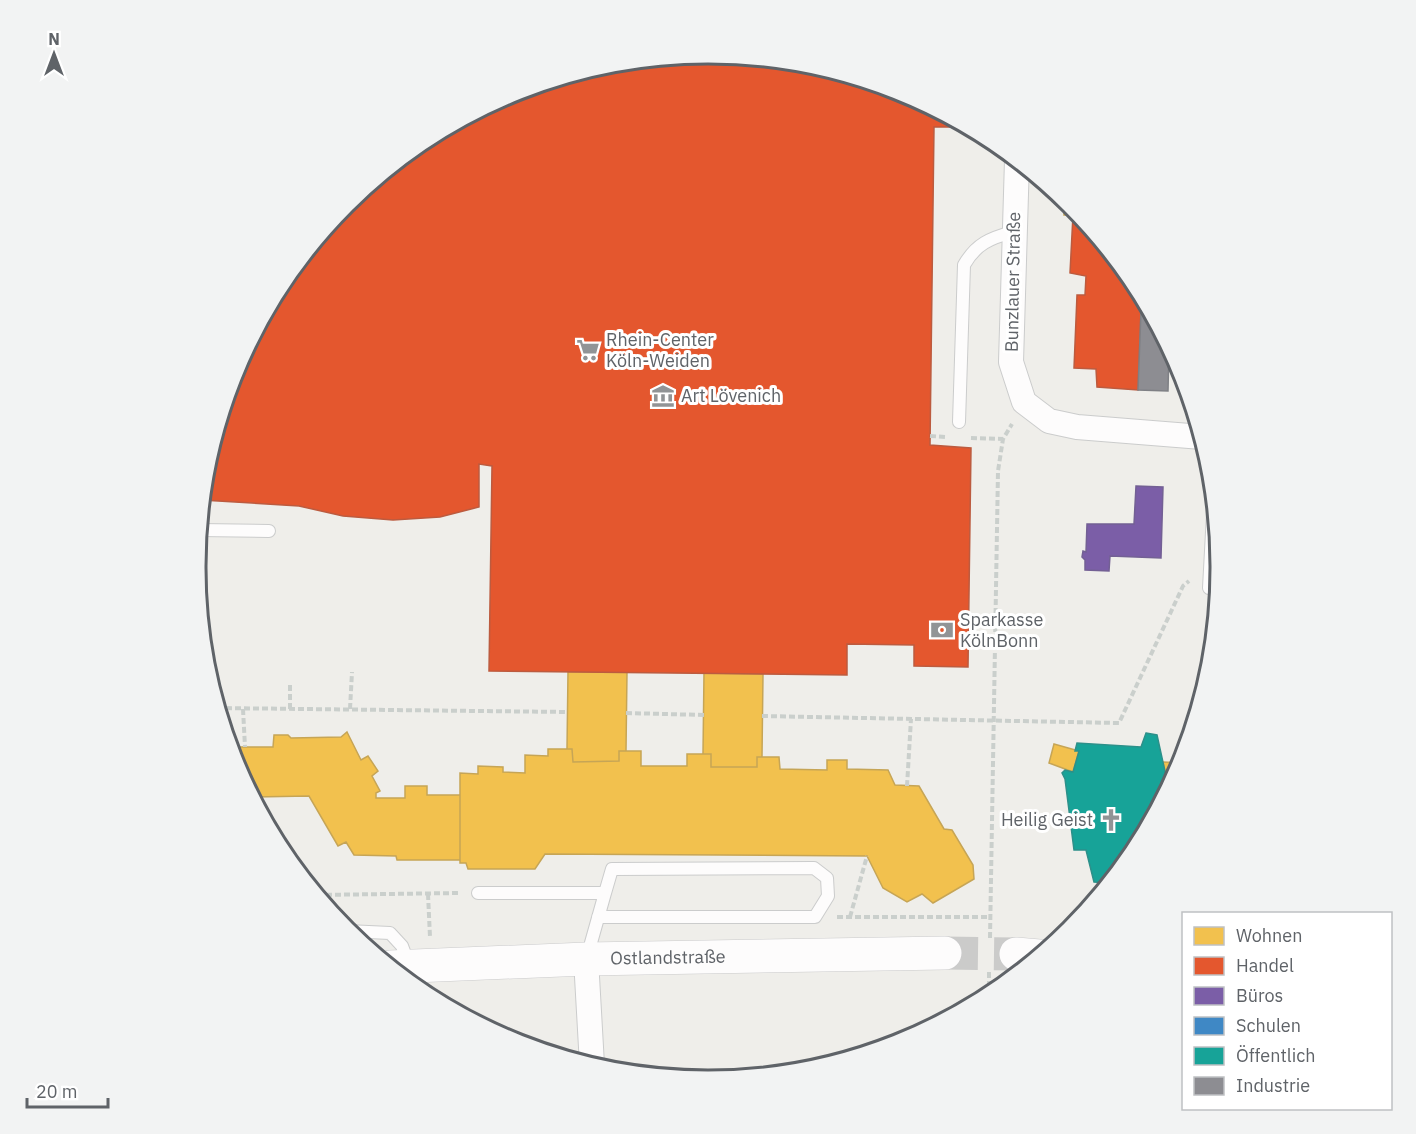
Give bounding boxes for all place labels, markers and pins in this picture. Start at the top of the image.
place label: Rhein-Center Köln-Weiden [606,328,714,372]
supermarket icon: Rhein-Center Köln-Weiden [575,337,601,363]
museum icon: Art Lövenich [650,383,676,409]
place label: Art Lövenich [681,384,781,407]
place label: Sparkasse KölnBonn [960,608,1044,652]
bank icon: Sparkasse KölnBonn [929,617,955,643]
church icon: Heilig Geist [1098,807,1124,833]
place label: Heilig Geist [1001,808,1093,831]

